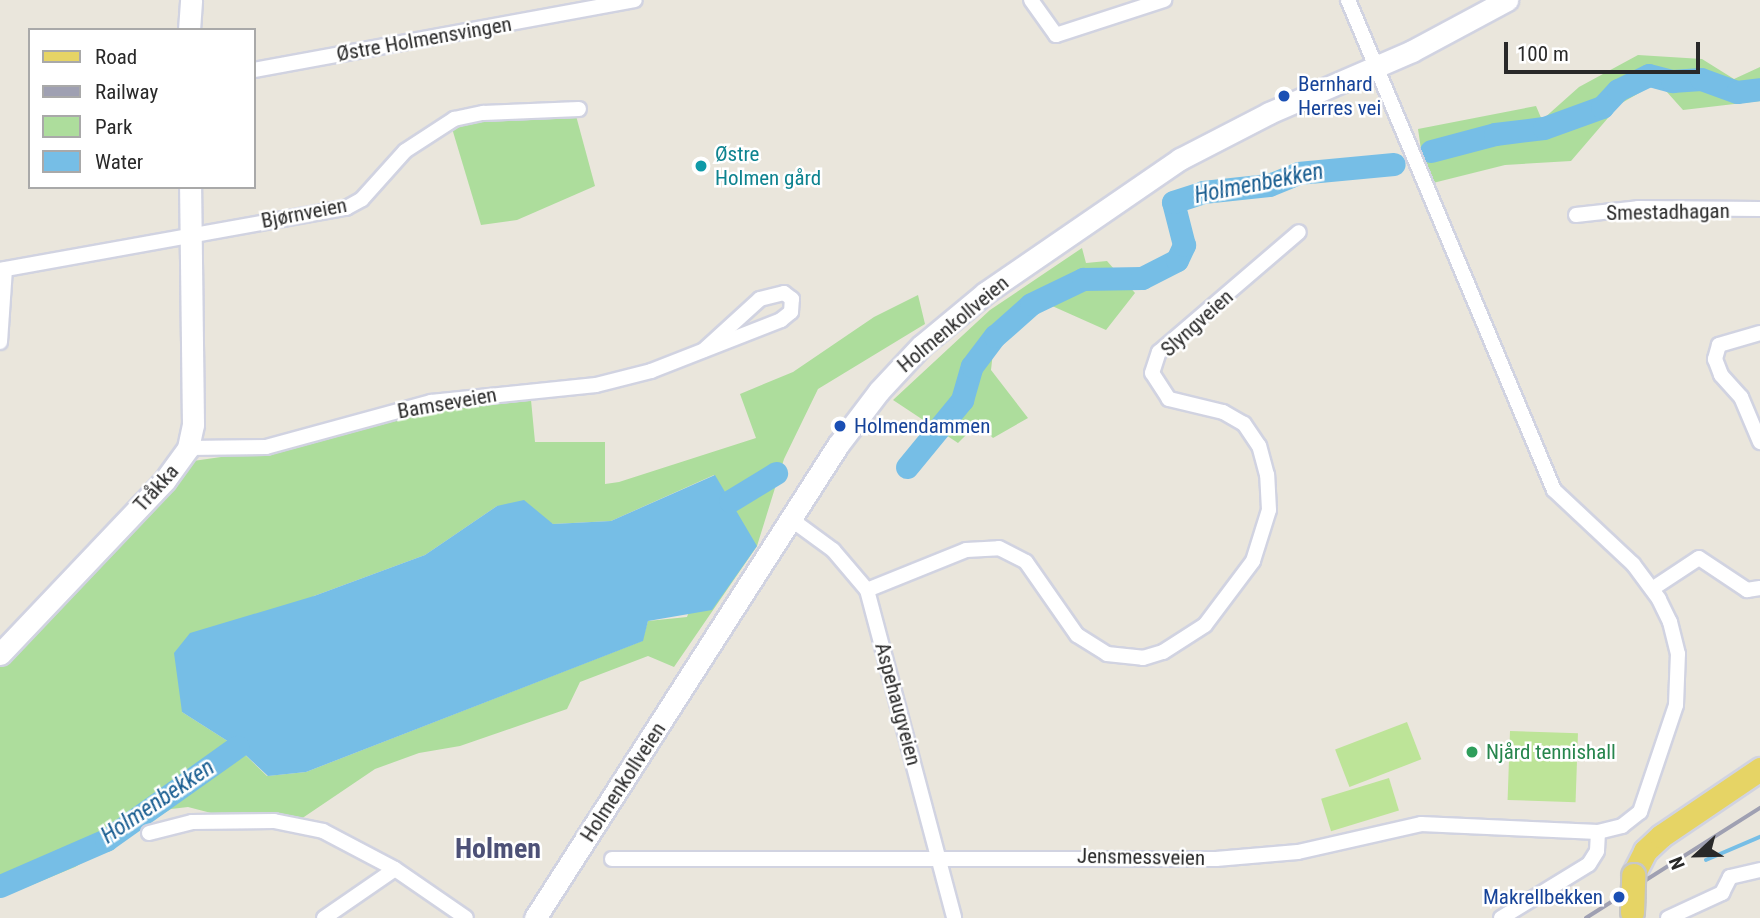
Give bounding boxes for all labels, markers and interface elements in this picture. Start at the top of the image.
street label: Østre Holmensvingen [334,11,514,67]
legend [28,28,256,189]
scale bar [1508,28,1704,72]
text: 100 m [1517,42,1569,66]
text: Road [95,45,137,69]
place label: Bernhard Herres vei [1298,71,1381,121]
text: Railway [95,80,158,104]
marker: Bernhard Herres vei [1276,88,1292,104]
text: Park [95,115,132,139]
place label: Østre Holmen gård [715,141,821,191]
text: Water [95,150,143,174]
marker: Østre Holmen gård [693,158,709,174]
water label: Holmenbekken [1192,158,1326,210]
street label: Bjørnveien [259,192,349,234]
street label: Smestadhagan [1606,198,1730,226]
street label: Holmenkollveien [892,270,1014,378]
street label: Slyngveien [1156,284,1238,362]
street label: Bamseveien [395,382,499,424]
place label: Holmendammen [854,413,990,439]
marker: Holmendammen [832,418,848,434]
street label: Tråkka [128,459,184,517]
street label: Aspehaugveien [870,640,926,768]
street label: Holmenkollveien [575,718,671,846]
place label: Njård tennishall [1486,739,1616,765]
marker: Njård tennishall [1464,744,1480,760]
water label: Holmenbekken [96,754,220,850]
north arrow [1662,820,1732,890]
district label: Holmen [455,832,541,866]
street label: Jensmessveien [1077,843,1205,871]
text: N [1664,853,1690,873]
place label: Makrellbekken [1483,884,1603,910]
marker: Makrellbekken [1609,887,1629,907]

